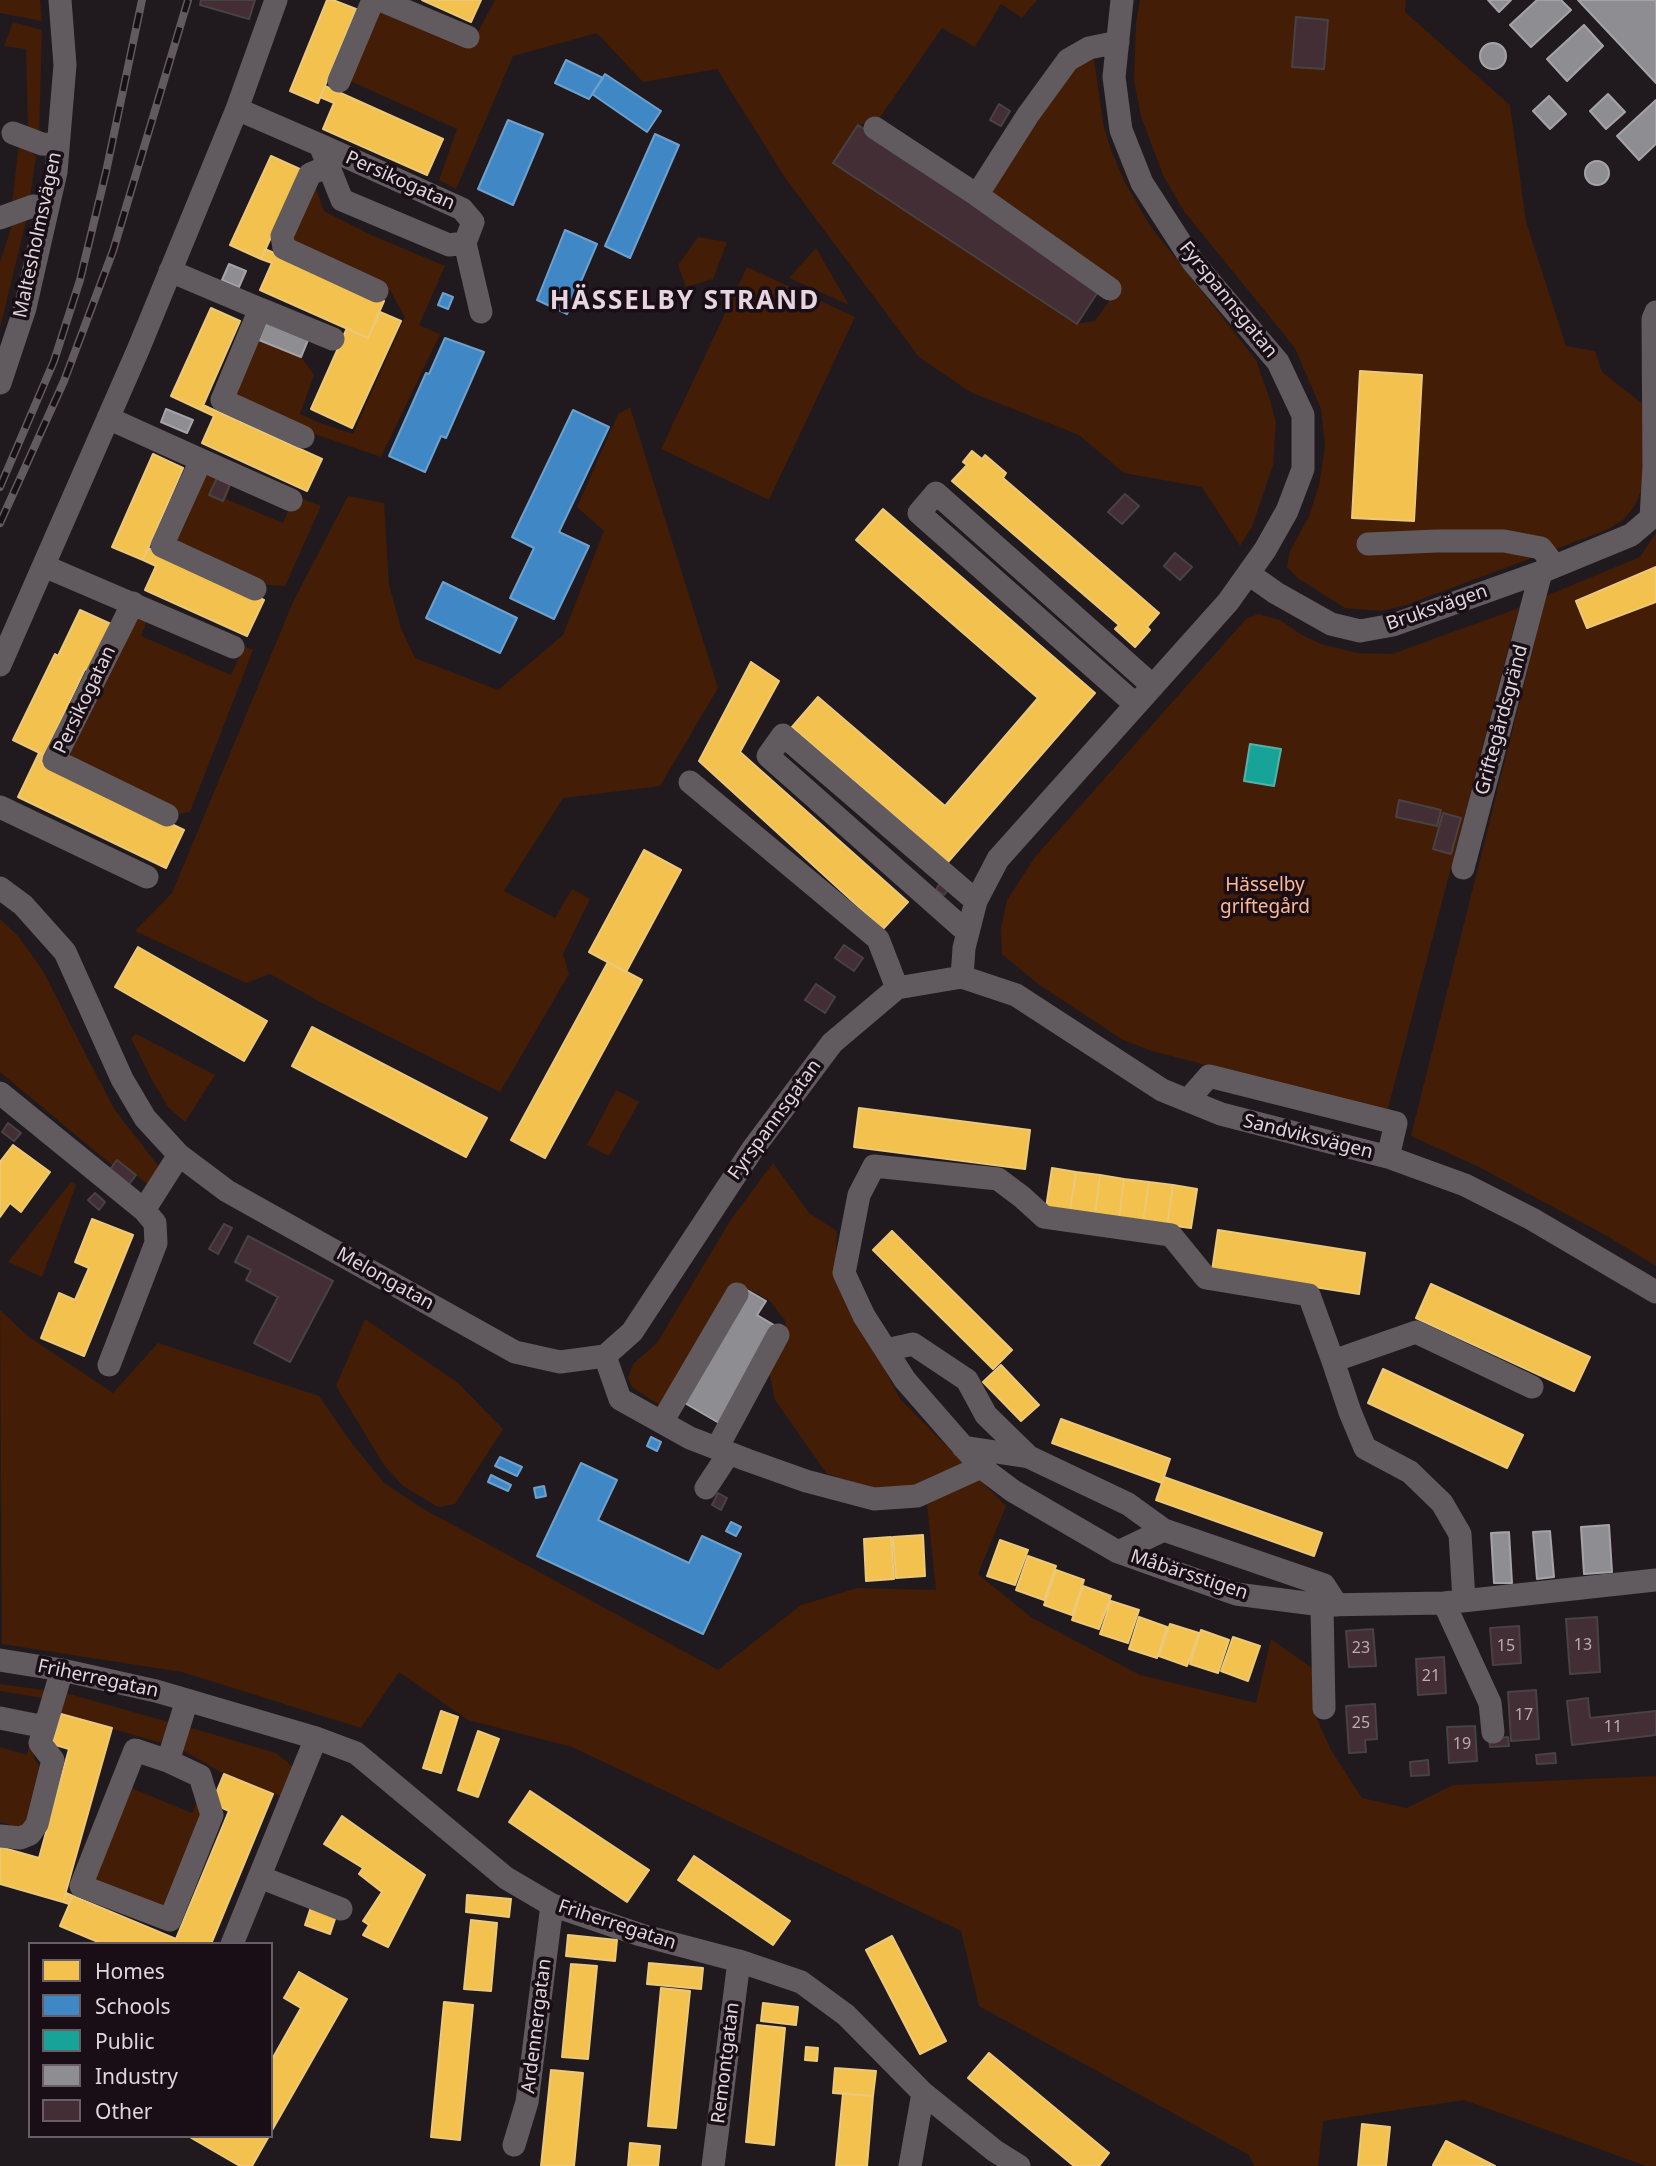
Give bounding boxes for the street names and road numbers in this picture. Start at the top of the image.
street label: Persikogatan [342,147,458,215]
street label: Maltesholmsvägen [9,150,67,320]
street label: Fyrspannsgatan [1174,237,1282,363]
street label: Bruksvägen [1383,580,1491,636]
street label: Persikogatan [49,642,121,758]
street label: Griftegårdsgränd [1471,642,1533,798]
street label: Fyrspannsgatan [724,1055,826,1185]
street label: Sandviksvägen [1241,1110,1375,1164]
street label: Melongatan [332,1243,438,1315]
street label: Måbärsstigen [1127,1545,1251,1605]
street label: Friherregatan [36,1655,160,1703]
street label: Friherregatan [555,1895,679,1955]
street label: Ardennergatan [517,1957,557,2095]
street label: Remontgatan [707,2001,745,2125]

